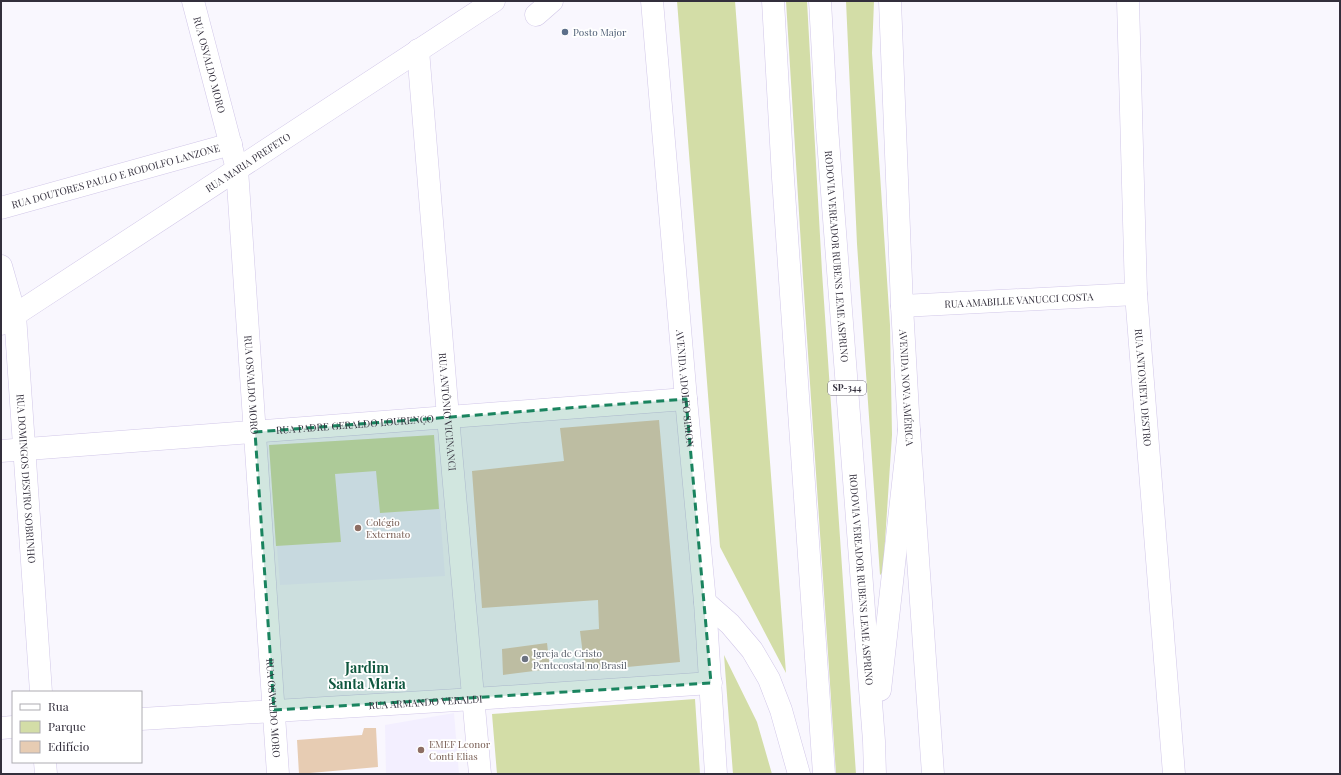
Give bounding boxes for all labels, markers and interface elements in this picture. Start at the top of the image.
street label: RUA OSVALDO MORO [190,15,229,115]
place label: Posto Major [573,25,627,39]
marker: Posto Major [560,27,570,37]
street label: RUA MARIA PREFETO [202,129,293,195]
street label: RUA DOUTORES PAULO E RODOLFO LANZONE [10,140,221,212]
street label: RODOVIA VEREADOR RUBENS LEME ASPRINO [822,150,852,363]
street label: RUA AMABILLE VANUCCI COSTA [944,289,1094,311]
street label: AVENIDA ADOLFO SIMON [673,328,697,448]
street label: AVENIDA NOVA AMÉRICA [896,328,917,447]
street label: RUA ANTONIETA DESTRO [1132,328,1155,447]
street label: RUA OSVALDO MORO [241,335,262,435]
street label: RUA ANTÔNIO VICINANCI [436,352,460,471]
road number: SP-344 [828,381,866,395]
street label: RUA DOMINGOS DESTRO SOBRINHO [13,393,39,564]
street label: RUA PADRE GERALDO LOURENÇO [276,411,434,437]
street label: RODOVIA VEREADOR RUBENS LEME ASPRINO [847,473,877,686]
place label: Colégio Externato [366,515,411,541]
marker: Colégio Externato [353,523,363,533]
place label: Igreja de Cristo Pentecostal no Brasil [533,646,627,672]
marker: Igreja de Cristo Pentecostal no Brasil [520,654,530,664]
street label: RUA OSVALDO MORO [263,658,284,758]
district label: Jardim Santa Maria [328,658,407,693]
legend [12,691,142,763]
street label: RUA ARMANDO VERALDI [368,691,483,712]
text: Rua [48,698,69,714]
text: Parque [48,718,86,734]
place label: EMEF Leonor Conti Elias [429,737,491,763]
text: Edifício [48,738,90,754]
marker: EMEF Leonor Conti Elias [416,745,426,755]

